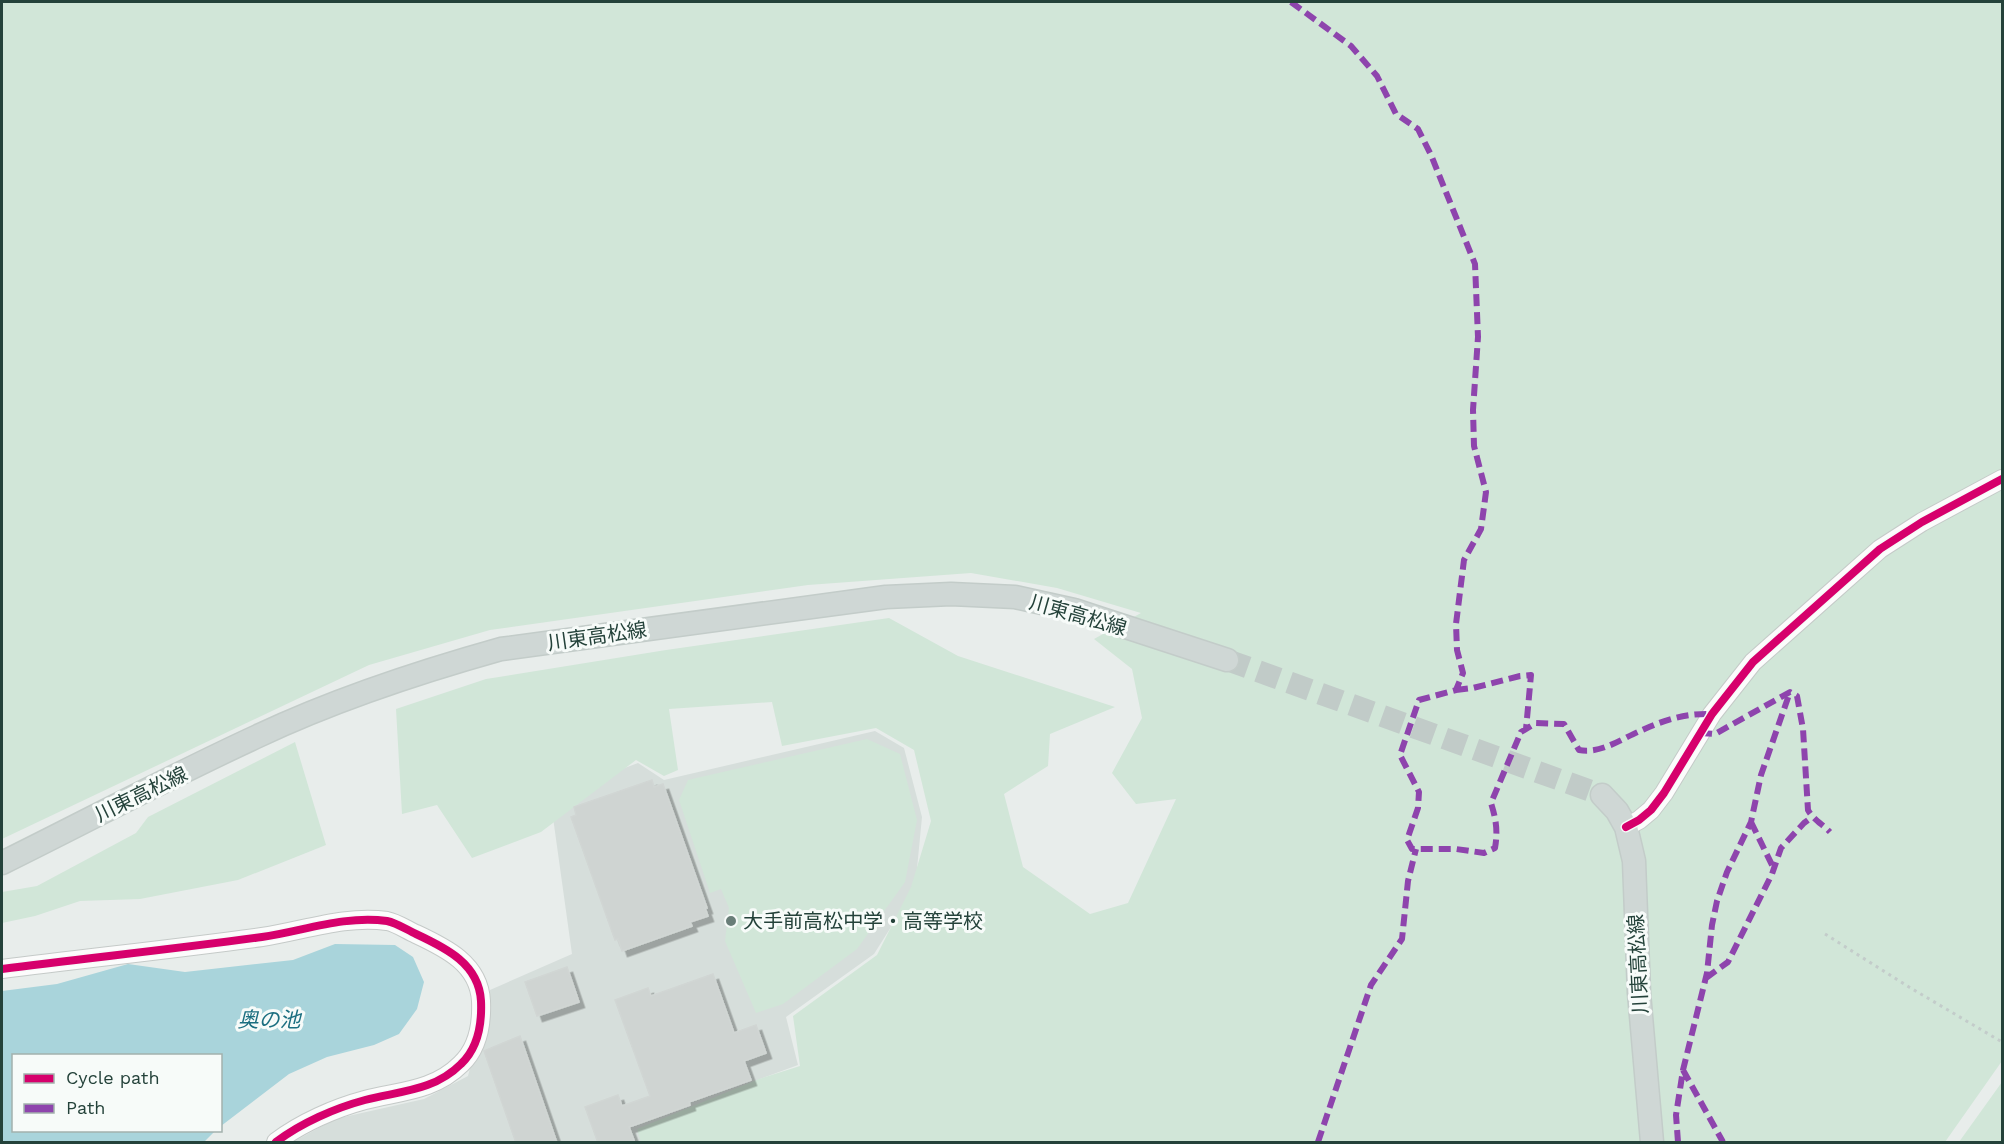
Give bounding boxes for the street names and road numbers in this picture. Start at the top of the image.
street label: 川東高松線 [1027,590,1129,640]
street label: 川東高松線 [546,617,648,655]
street label: 川東高松線 [91,761,191,827]
street label: 川東高松線 [1623,913,1653,1015]

